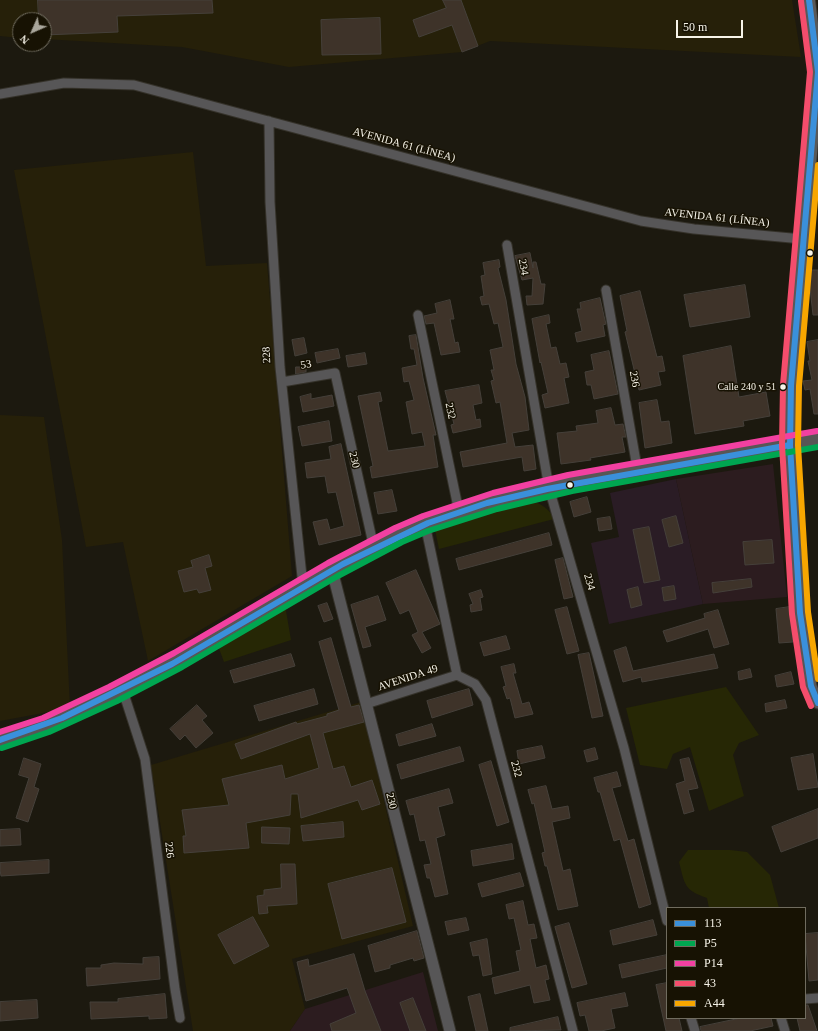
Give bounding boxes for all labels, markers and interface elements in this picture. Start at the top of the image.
north arrow [12,12,52,52]
scale bar [678,12,745,38]
text: 50 m [683,20,707,34]
text: N [17,33,31,47]
street label: AVENIDA 61 (LÍNEA) [351,125,457,165]
street label: AVENIDA 61 (LÍNEA) [664,206,770,230]
unlabelled marker [805,248,815,258]
street label: 234 [515,258,531,276]
street label: 228 [260,346,274,364]
street label: 53 [300,358,312,372]
street label: 236 [626,370,642,388]
place label: Calle 240 y 51 [717,381,776,393]
marker: Calle 240 y 51 [778,382,788,392]
street label: 232 [442,402,458,420]
street label: 230 [346,450,362,470]
unlabelled marker [565,480,575,490]
street label: 234 [580,572,598,592]
street label: AVENIDA 49 [376,662,440,694]
street label: 232 [507,759,525,779]
street label: 230 [383,791,399,811]
street label: 226 [161,841,177,859]
legend [666,907,806,1019]
text: 113 [704,916,722,930]
text: P5 [704,936,717,950]
text: P14 [704,956,723,970]
text: 43 [704,976,716,990]
text: A44 [704,996,725,1010]

